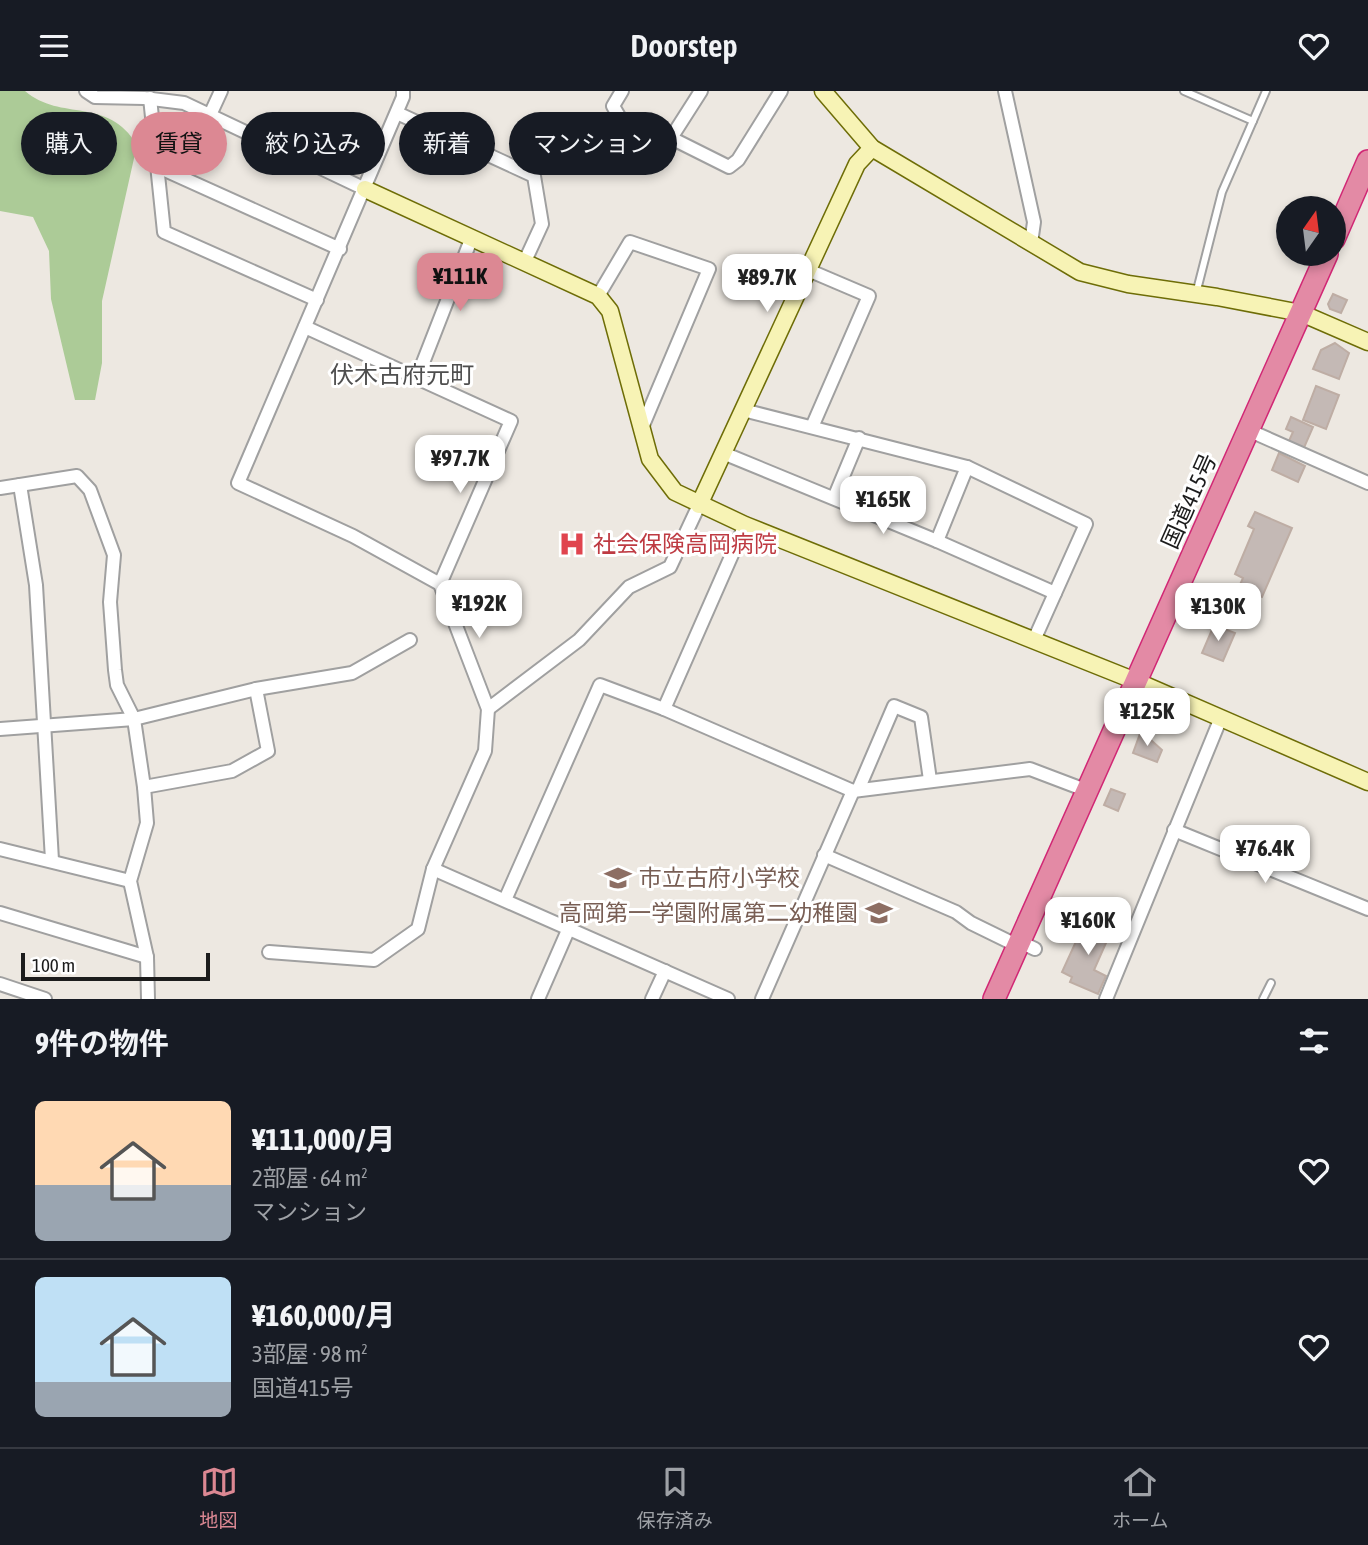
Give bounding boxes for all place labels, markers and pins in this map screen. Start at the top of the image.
pin: ¥111K [411,253,509,313]
pin: ¥89.7K [710,255,824,314]
pin: ¥97.7K [403,435,517,495]
pin: ¥165K [834,477,932,536]
hospital icon: 社会保険高岡病院 [557,529,587,559]
place label: 社会保険高岡病院 [593,531,777,557]
pin: ¥192K [430,581,528,640]
pin: ¥130K [1169,583,1267,643]
pin: ¥125K [1098,689,1196,748]
pin: ¥76.4K [1208,825,1322,885]
school or university icon: 市立古府小学校 [603,863,633,893]
place label: 市立古府小学校 [639,865,800,891]
pin: ¥160K [1039,897,1137,957]
school or university icon: 高岡第一学園附属第二幼稚園 [864,898,894,928]
place label: 高岡第一学園附属第二幼稚園 [559,900,858,926]

